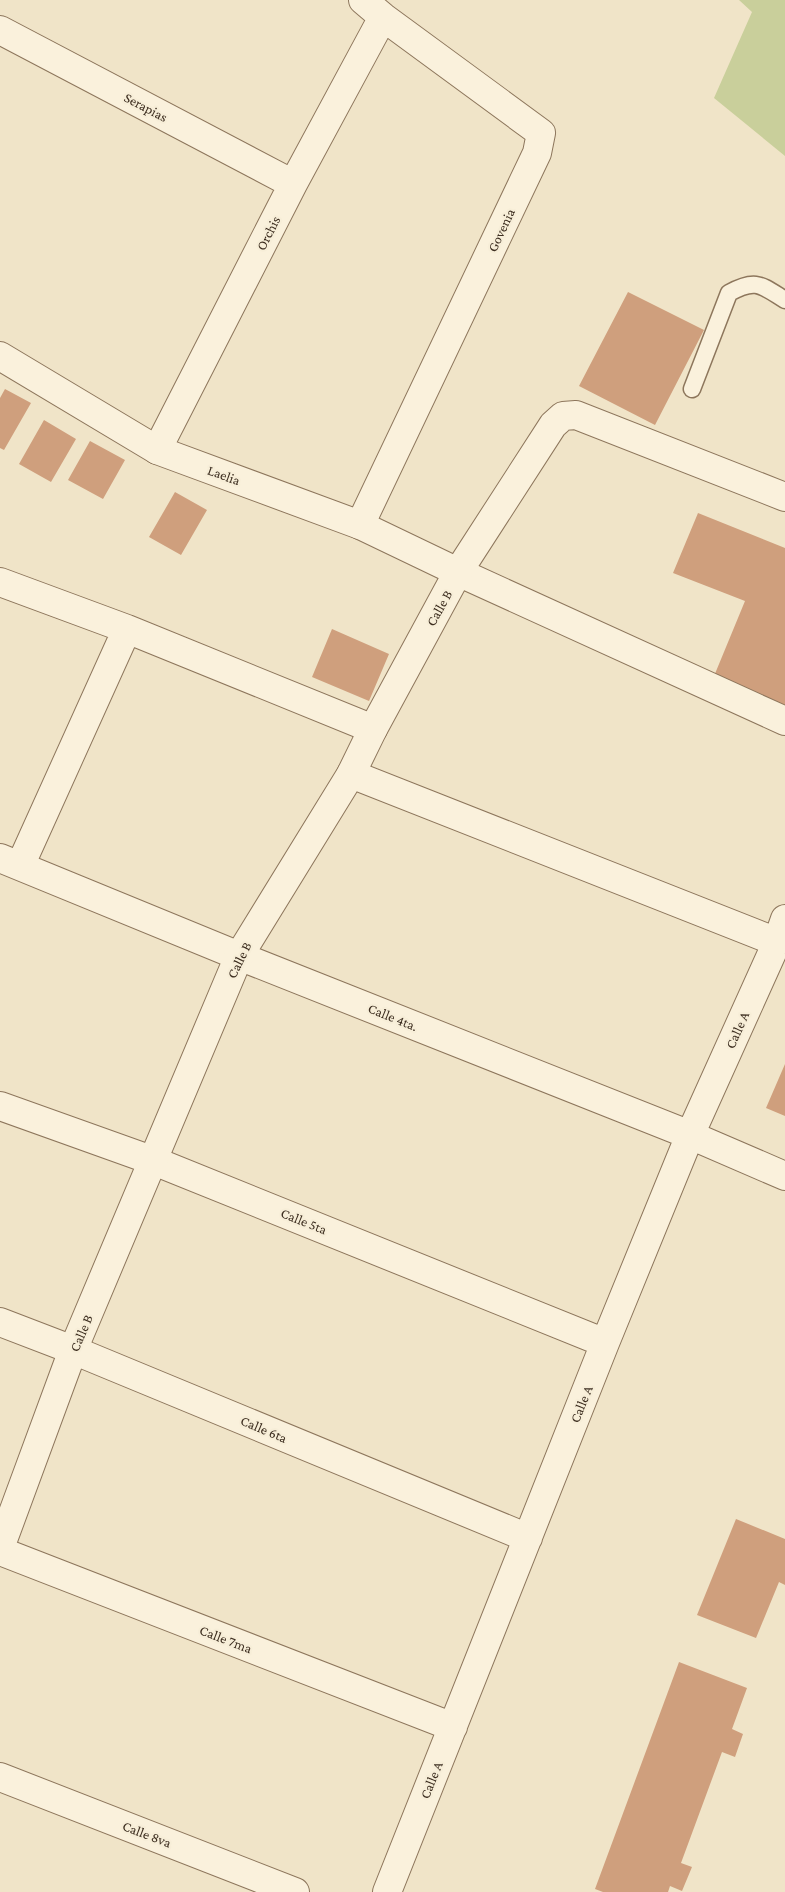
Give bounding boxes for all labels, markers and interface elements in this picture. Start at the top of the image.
street label: Serapias [122,89,170,125]
street label: Govenia [484,205,518,254]
street label: Orchis [253,213,283,253]
street label: Laelia [206,462,243,488]
street label: Calle B [423,587,455,629]
street label: Calle B [223,939,255,981]
street label: Calle 4ta. [366,1000,420,1034]
street label: Calle A [722,1009,752,1051]
street label: Calle 5ta [279,1205,330,1238]
street label: Calle B [66,1312,96,1354]
street label: Calle A [566,1383,596,1425]
street label: Calle 6ta [238,1412,290,1446]
street label: Calle 7ma [197,1622,255,1656]
street label: Calle A [416,1759,446,1801]
street label: Calle 8va [120,1817,174,1851]

